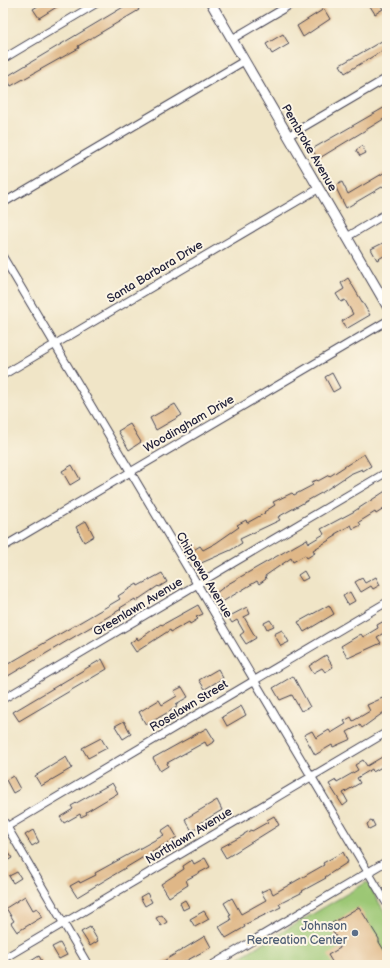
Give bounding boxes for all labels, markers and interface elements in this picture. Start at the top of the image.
street label: Pembroke Avenue [278,102,340,194]
street label: Santa Barbara Drive [104,237,206,307]
street label: Woodingham Drive [141,392,237,456]
street label: Chippewa Avenue [173,529,235,621]
street label: Greenlawn Avenue [91,574,185,640]
street label: Roselawn Street [147,677,231,735]
street label: Northlawn Avenue [143,804,235,868]
place label: Johnson Recreation Center [246,919,348,948]
marker: Johnson Recreation Center [350,928,360,938]

